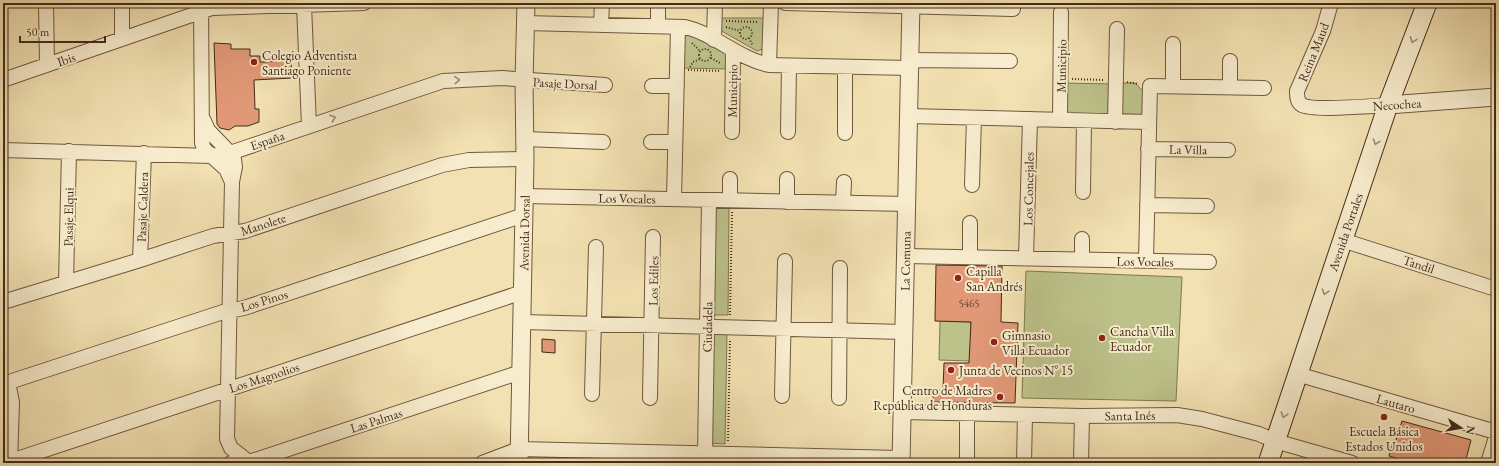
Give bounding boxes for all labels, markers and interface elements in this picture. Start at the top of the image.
scale bar [20,18,105,44]
street label: Reina Maud [1294,20,1333,84]
text: 50 m [26,24,50,40]
one-way arrow [1410,36,1418,43]
street label: Municipio [1053,39,1070,93]
place label: Colegio Adventista Santiago Poniente [262,47,358,79]
street label: Ibis [55,48,78,71]
marker: Colegio Adventista Santiago Poniente [249,57,259,67]
street label: Municipio [724,64,741,118]
street label: Pasaje Dorsal [532,73,598,94]
one-way arrow [454,75,460,84]
street label: Necochea [1372,94,1423,115]
one-way arrow [330,114,337,122]
street label: España [248,126,287,154]
one-way arrow [1372,138,1380,145]
street label: La Villa [1169,141,1208,158]
street label: Los Concejales [1019,152,1038,226]
street label: Pasaje Caldera [133,171,152,242]
street label: Pasaje Elqui [59,187,78,247]
street label: Los Vocales [598,190,656,207]
street label: Avenida Portales [1324,191,1367,275]
street label: Avenida Dorsal [515,195,534,272]
street label: Manolete [238,209,288,240]
street label: La Comuna [896,230,915,291]
street label: Tandil [1401,251,1437,278]
street label: Los Vocales [1116,253,1174,270]
street label: Los Ediles [645,256,662,306]
place label: Capilla San Andrés [966,263,1023,295]
marker: Capilla San Andrés [953,273,963,283]
street label: Los Pinos [238,285,290,316]
one-way arrow [1321,288,1330,295]
house number: 5465 [958,296,980,310]
street label: Ciudadela [699,301,716,353]
place label: Cancha Villa Ecuador [1110,323,1175,355]
place label: Gimnasio Villa Ecuador [1002,327,1070,359]
marker: Cancha Villa Ecuador [1097,333,1107,343]
marker: Gimnasio Villa Ecuador [989,337,999,347]
street label: Los Magnolios [227,358,302,397]
place label: Junta de Vecinos N° 15 [958,362,1073,379]
marker: Junta de Vecinos N° 15 [946,365,956,375]
place label: Centro de Madres República de Honduras [873,382,992,414]
street label: Lautaro [1374,390,1417,417]
marker: Centro de Madres República de Honduras [995,392,1005,402]
street label: Las Palmas [348,404,404,437]
street label: Santa Inés [1105,407,1155,424]
north arrow [1441,408,1481,448]
one-way arrow [1280,411,1288,418]
marker: Escuela Básica Estados Unidos [1379,412,1389,422]
place label: Escuela Básica Estados Unidos [1345,423,1423,455]
text: N [1463,424,1479,436]

